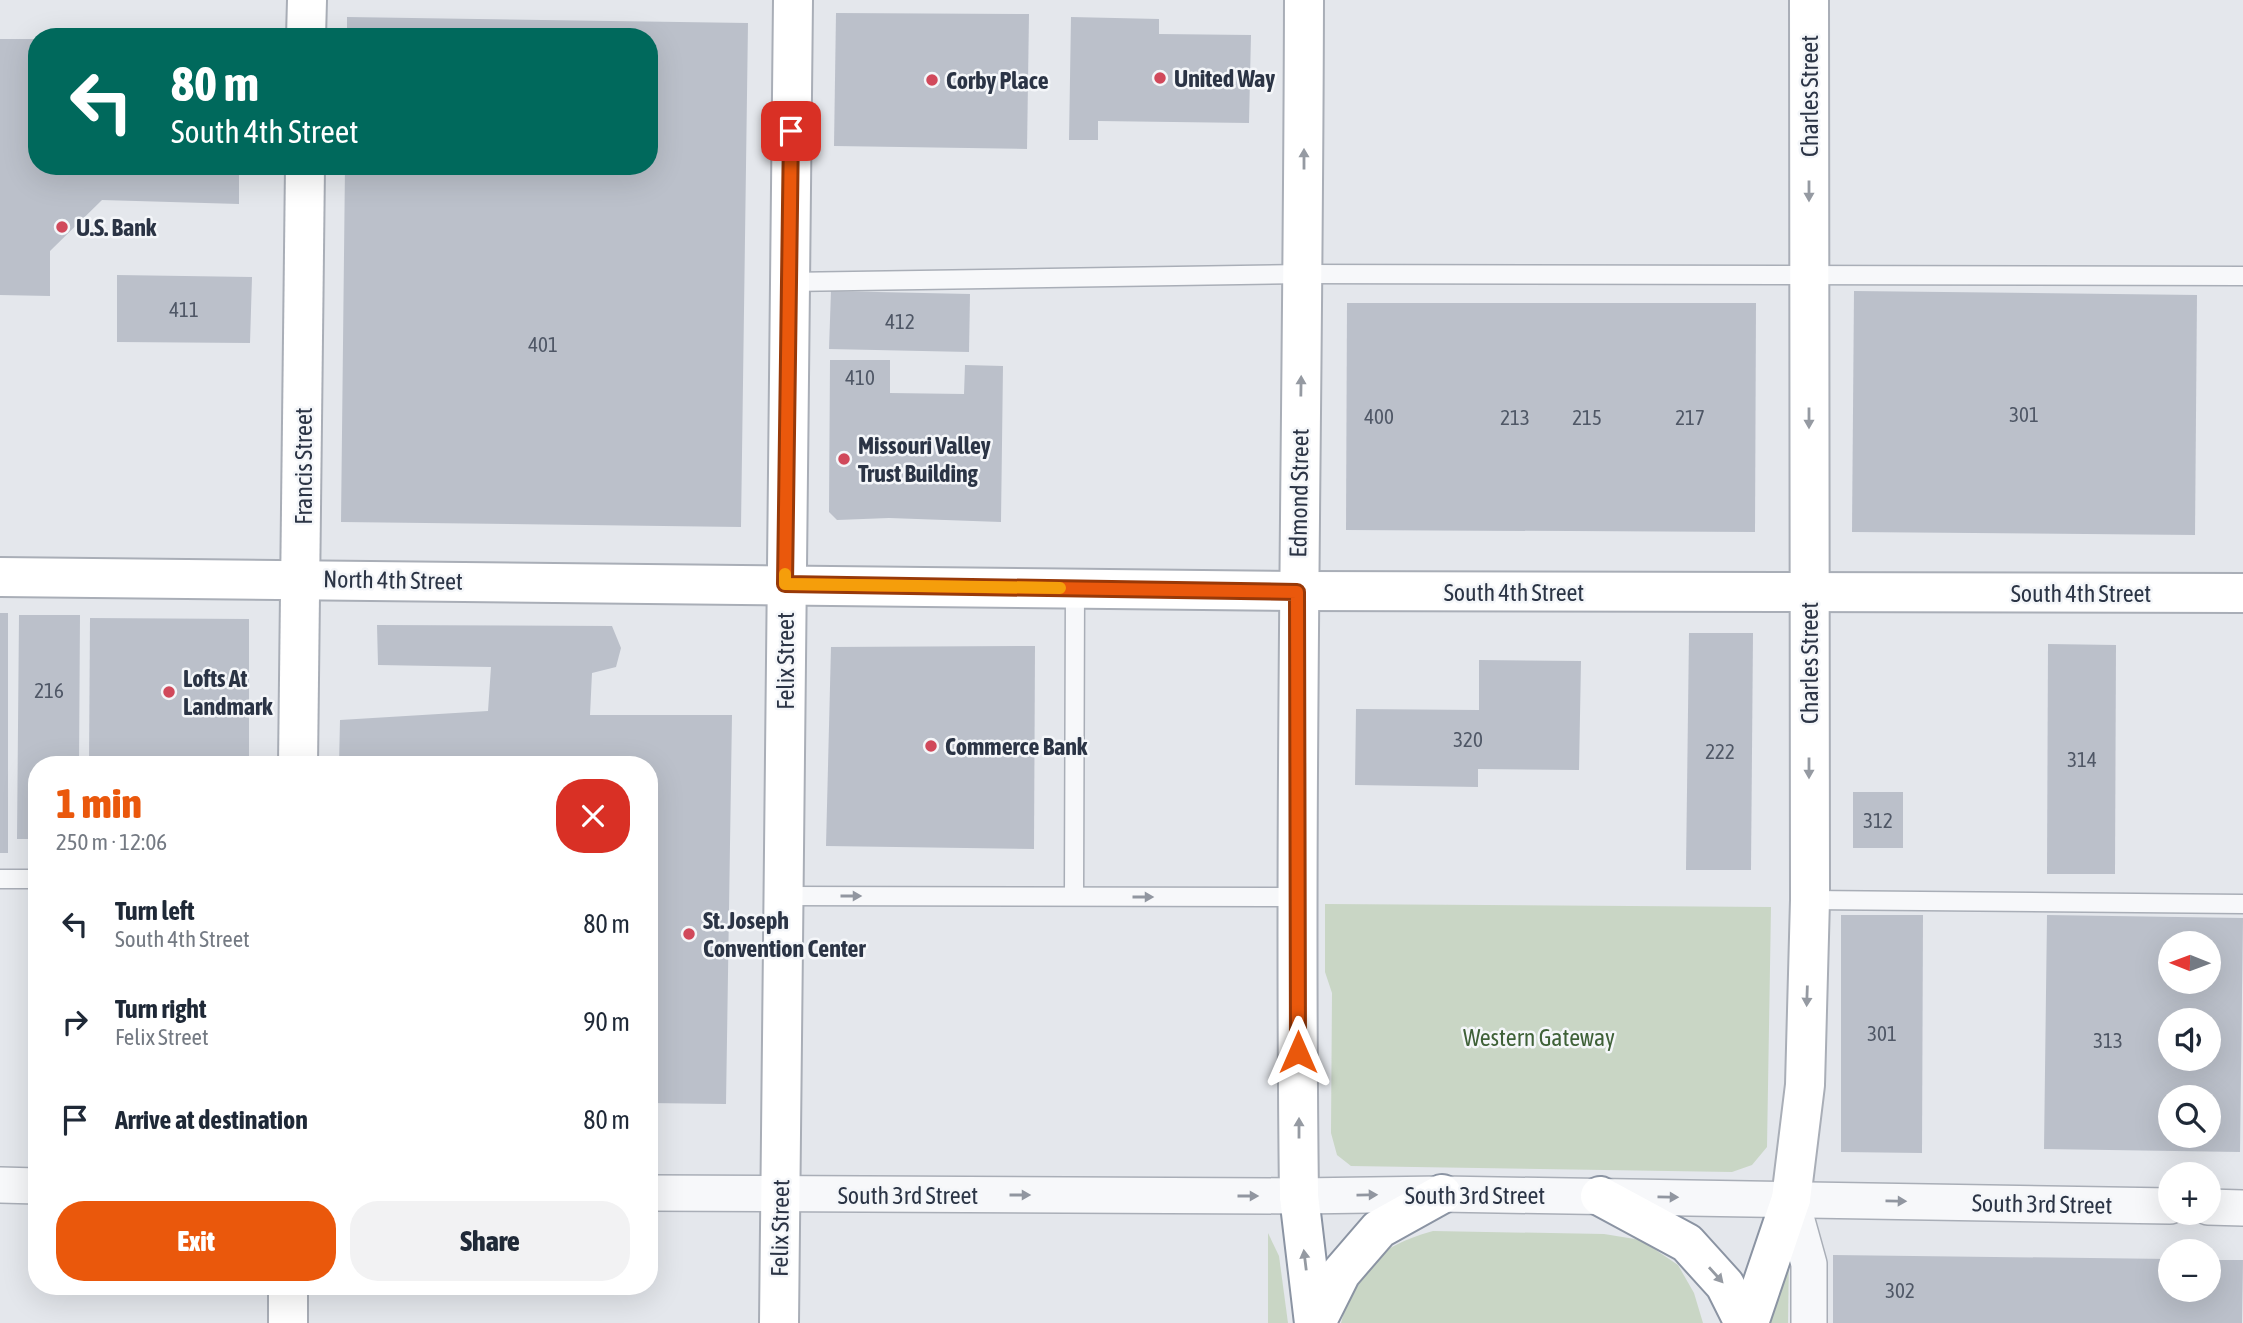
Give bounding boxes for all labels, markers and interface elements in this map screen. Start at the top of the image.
street label: Charles Street [1796,35,1823,157]
text: 80 m [171,55,259,111]
icon: left [56,56,147,147]
place label: United Way [1174,65,1275,92]
place label: Corby Place [946,67,1049,94]
marker: United Way [1152,70,1168,86]
marker: Corby Place [924,72,940,88]
pin [761,101,821,161]
icon: arrive [772,112,810,150]
text: South 4th Street [171,113,358,150]
one-way arrow [1298,147,1310,169]
one-way arrow [1803,180,1815,202]
place label: U.S. Bank [76,214,157,241]
marker: U.S. Bank [54,219,70,235]
house number: 411 [169,297,199,321]
house number: 412 [885,309,915,333]
house number: 401 [528,332,558,356]
house number: 410 [845,365,875,389]
one-way arrow [1295,375,1307,397]
house number: 301 [2009,402,2039,426]
house number: 400 [1364,404,1394,428]
house number: 213 [1500,405,1530,429]
house number: 215 [1572,405,1602,429]
house number: 217 [1675,405,1705,429]
street label: Francis Street [290,407,317,525]
one-way arrow [1803,407,1815,429]
street label: Edmond Street [1284,428,1314,558]
place label: Missouri Valley Trust Building [858,432,991,487]
marker: Missouri Valley Trust Building [836,451,852,467]
street label: North 4th Street [323,565,463,595]
street label: South 4th Street [1444,579,1584,606]
street label: South 4th Street [2011,580,2151,607]
street label: Charles Street [1796,602,1823,724]
street label: Felix Street [772,612,799,710]
place label: Lofts At Landmark [183,665,273,720]
house number: 216 [34,678,64,702]
marker: Lofts At Landmark [161,684,177,700]
house number: 320 [1453,727,1483,751]
place label: Commerce Bank [945,733,1088,760]
marker: Commerce Bank [923,738,939,754]
house number: 222 [1705,739,1735,763]
house number: 314 [2067,747,2097,771]
one-way arrow [1803,757,1815,779]
text: 1 min [56,779,142,827]
button: close [556,779,630,853]
house number: 312 [1863,808,1893,832]
text: 250 m · 12:06 [56,829,167,855]
one-way arrow [840,890,862,902]
one-way arrow [1132,891,1154,903]
text: Turn left [115,896,195,926]
icon: left [56,905,94,943]
place label: St. Joseph Convention Center [703,907,866,962]
text: 80 m [583,909,630,939]
text: South 4th Street [115,926,250,952]
marker: St. Joseph Convention Center [681,926,697,942]
north arrow [2158,931,2221,994]
map controls [2158,931,2221,1302]
one-way arrow [1801,985,1813,1007]
text: Turn right [115,994,206,1024]
icon: right [56,1003,94,1041]
text: 90 m [583,1007,630,1037]
button: sound [2158,1008,2221,1071]
position arrow [1261,1015,1335,1089]
house number: 301 [1867,1021,1897,1045]
text: Felix Street [115,1024,209,1050]
park label: Western Gateway [1463,1024,1615,1051]
house number: 313 [2093,1028,2123,1052]
button: search [2158,1085,2221,1148]
icon: arrive [56,1101,94,1139]
text: Arrive at destination [115,1105,308,1135]
text: 80 m [583,1105,630,1135]
one-way arrow [1293,1117,1305,1139]
button: + [2158,1162,2221,1225]
street label: Felix Street [766,1179,794,1277]
street label: South 3rd Street [838,1182,978,1209]
street label: South 3rd Street [1405,1182,1545,1209]
one-way arrow [1010,1189,1032,1201]
one-way arrow [1357,1189,1379,1201]
street label: South 3rd Street [1972,1189,2113,1219]
one-way arrow [1237,1190,1259,1202]
one-way arrow [1658,1191,1680,1203]
one-way arrow [1885,1195,1907,1207]
button: Exit [56,1201,336,1281]
button: Share [350,1201,630,1281]
button: − [2158,1239,2221,1302]
one-way arrow [1300,1249,1311,1271]
one-way arrow [1708,1266,1724,1284]
house number: 302 [1885,1278,1915,1302]

